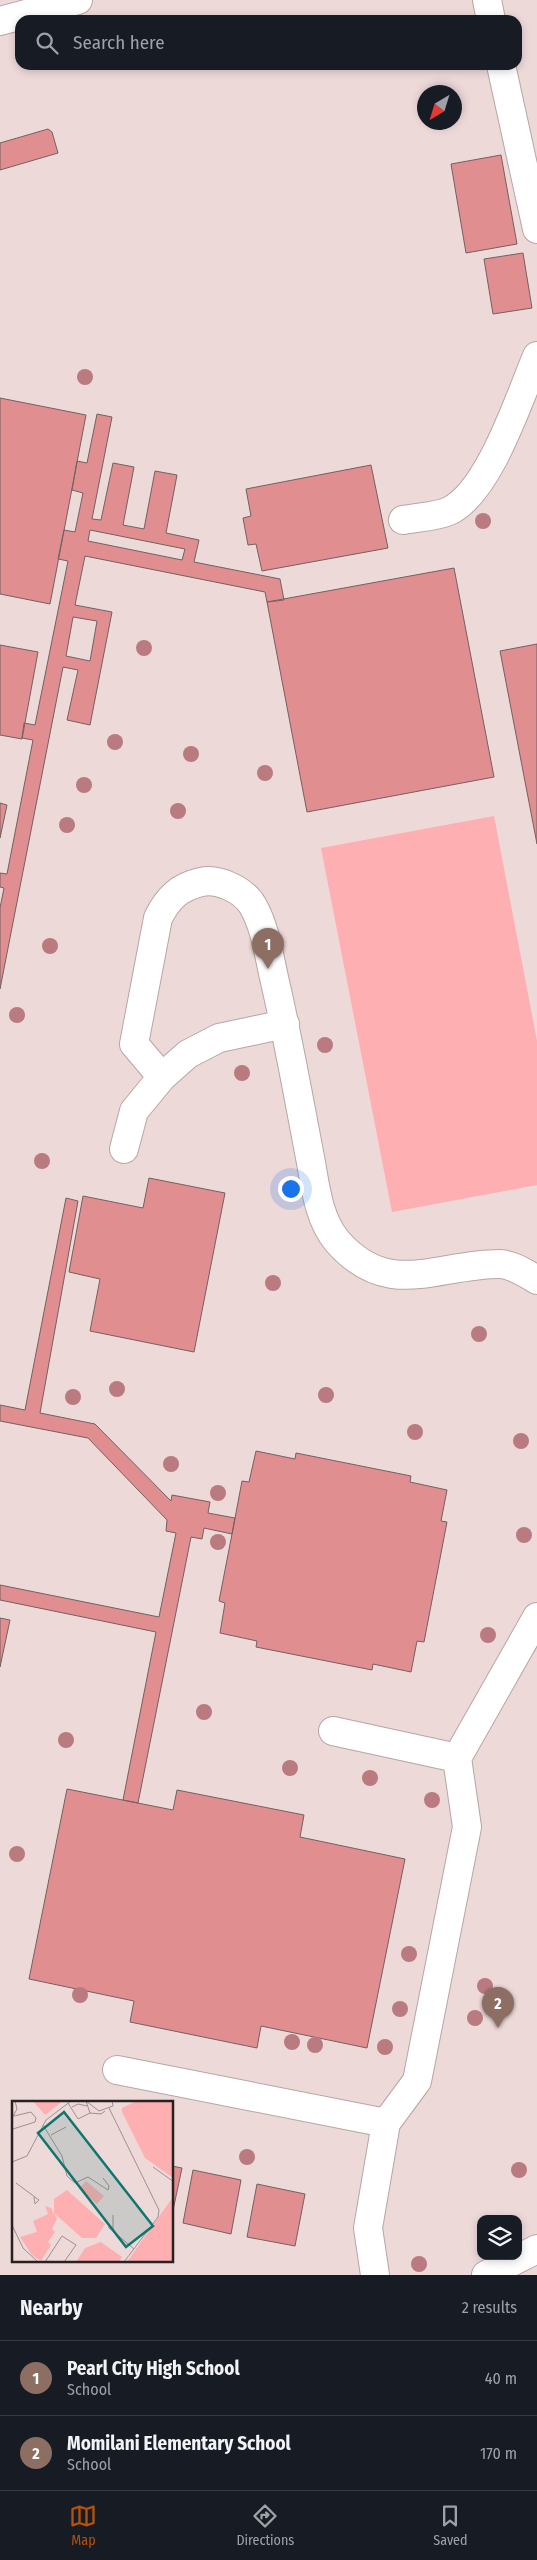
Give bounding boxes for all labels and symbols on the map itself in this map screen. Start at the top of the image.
north arrow [417,85,462,130]
pin: 1 [252,928,284,969]
your location [278,1176,304,1202]
pin: 2 [482,1987,514,2028]
inset map [12,2101,174,2262]

